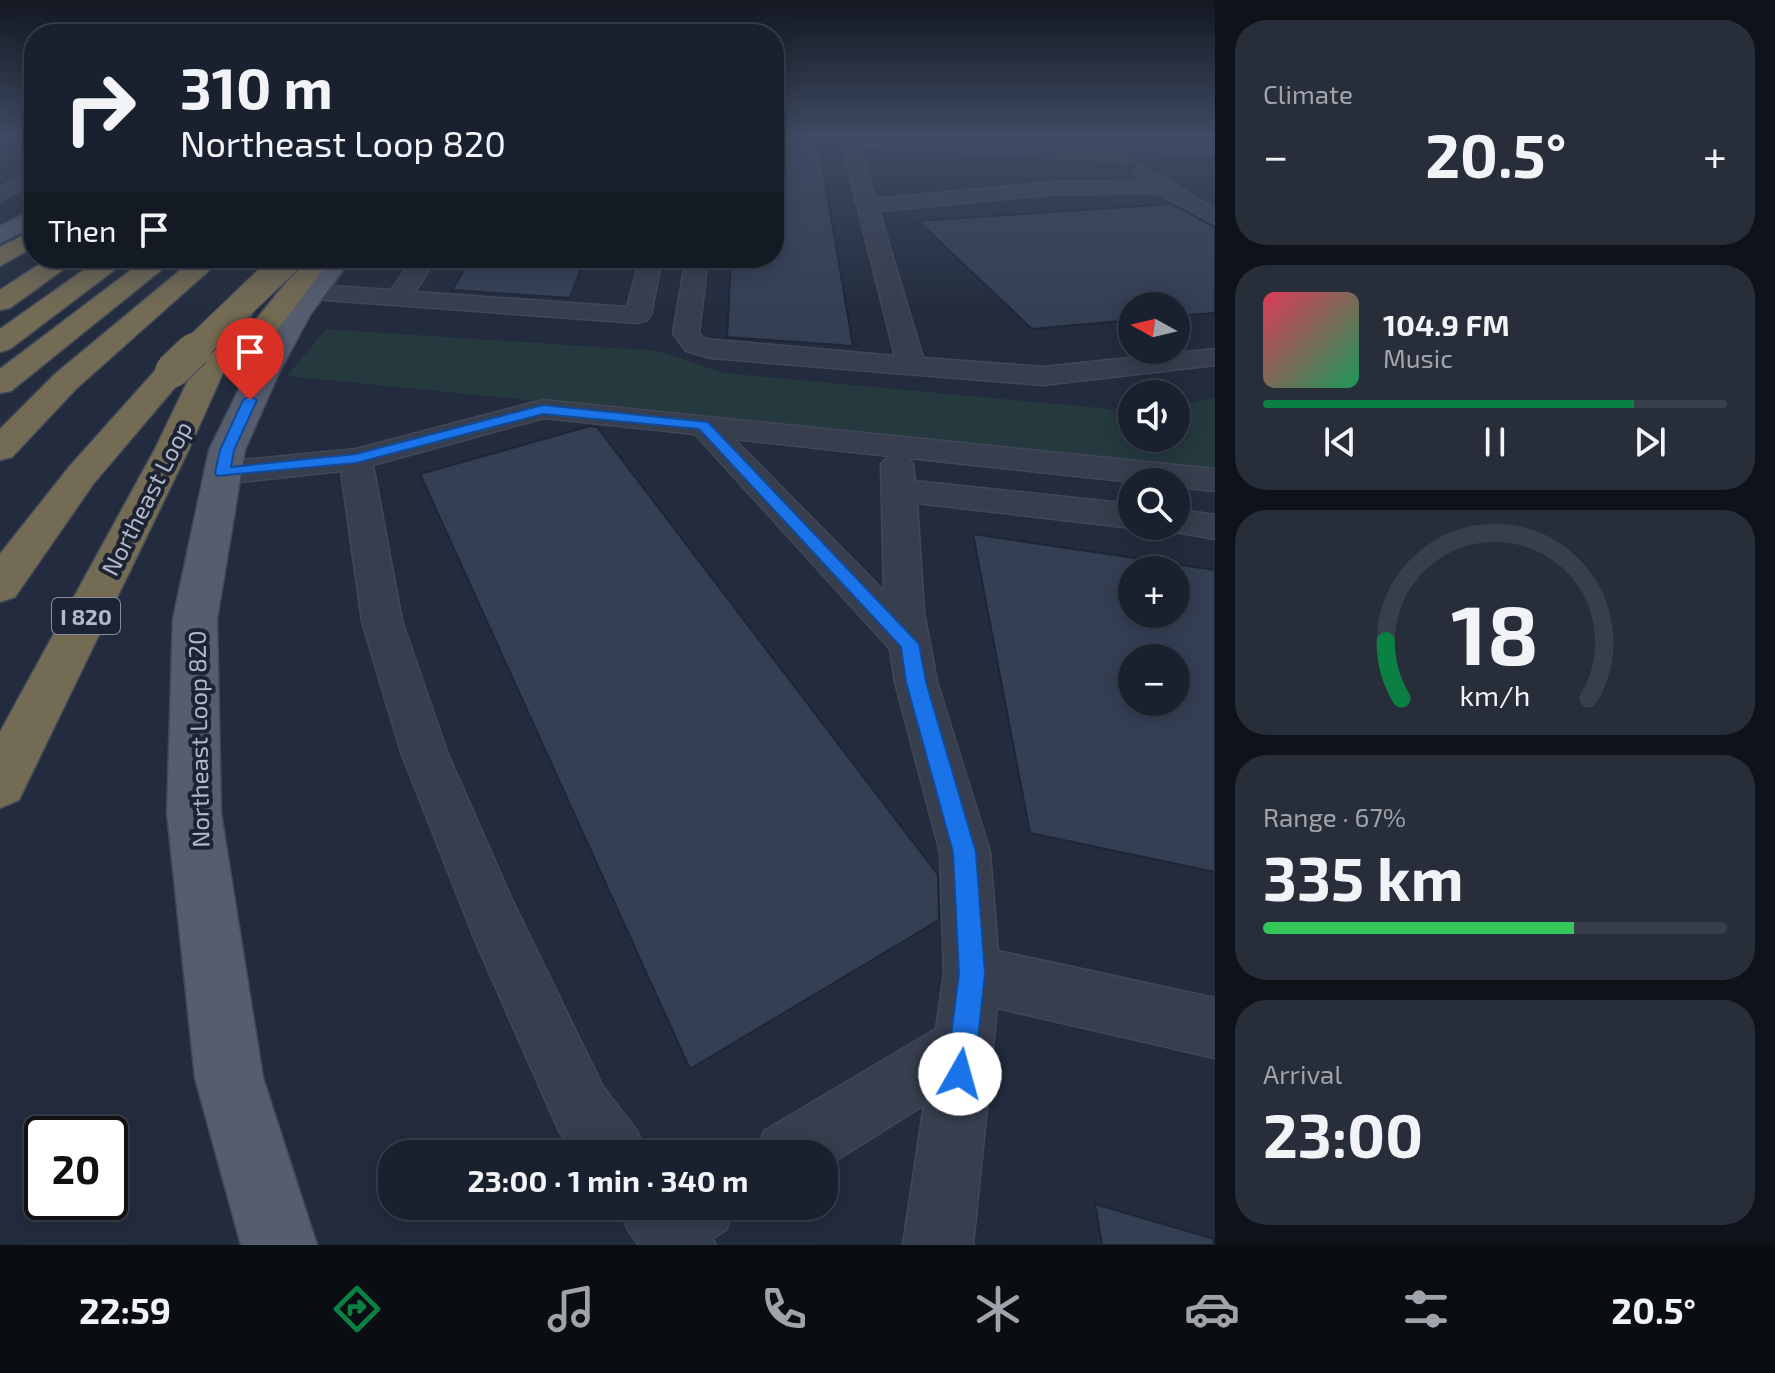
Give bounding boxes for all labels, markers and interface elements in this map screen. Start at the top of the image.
text: 310 m [180,53,333,120]
icon: right [48,56,152,160]
text: Climate [1263,78,1353,109]
text: 20.5° [1425,118,1566,190]
text: Northeast Loop 820 [180,121,506,164]
text: − [1263,128,1289,181]
text: + [1703,128,1727,181]
icon: arrive [132,208,176,252]
text: Then [48,212,116,248]
north arrow [1118,292,1190,364]
map controls [1118,292,1190,716]
text: 104.9 FM [1383,306,1510,342]
pin [216,318,284,400]
icon: arrive [228,330,272,374]
text: Music [1383,342,1453,373]
button: sound [1118,380,1190,452]
street label: Northeast Loop [95,416,197,580]
icon: previous [1318,420,1362,464]
icon: pause [1473,420,1517,464]
icon: next [1628,420,1672,464]
button: search [1118,468,1190,540]
button: + [1118,556,1190,628]
text: 18 [1451,581,1539,681]
road number: I 820 [52,598,120,634]
street label: Northeast Loop 820 [182,630,214,848]
button: − [1118,644,1190,716]
text: km/h [1460,677,1530,712]
text: Range · 67% [1263,801,1406,832]
text: 335 km [1263,841,1464,913]
position arrow [918,1032,1002,1116]
text: Arrival [1263,1058,1342,1089]
text: 23:00 [1263,1098,1423,1170]
speed limit sign: 20 [24,1116,128,1220]
text: 23:00 · 1 min · 340 m [467,1162,749,1198]
icon: directions [329,1281,385,1337]
icon: music [543,1281,599,1337]
icon: phone [756,1281,812,1337]
icon: climate [970,1281,1026,1337]
icon: car [1184,1281,1240,1337]
icon: filters [1398,1281,1454,1337]
text: 22:59 [79,1288,171,1331]
text: 20.5° [1611,1288,1696,1331]

